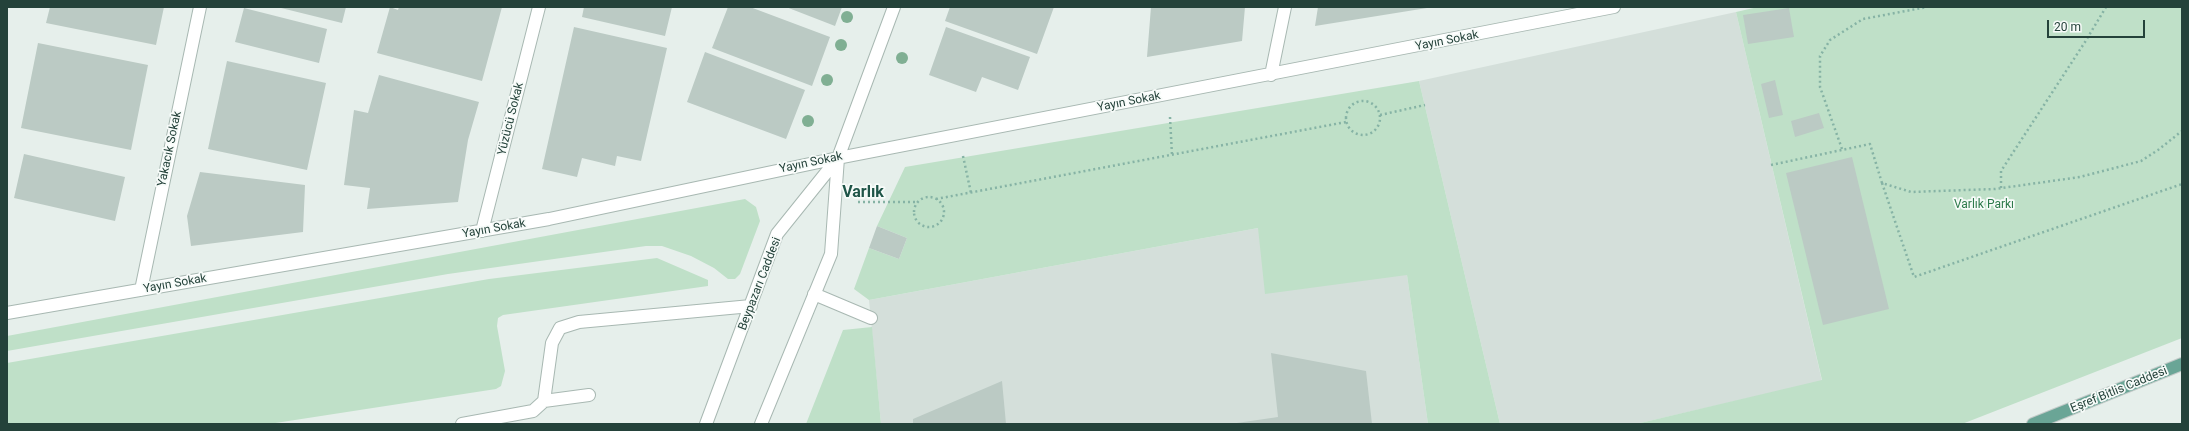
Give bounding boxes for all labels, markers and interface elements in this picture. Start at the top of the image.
scale bar [2049,12,2147,38]
text: 20 m [2054,20,2081,34]
street label: Yayın Sokak [1414,28,1480,54]
street label: Yüzücü Sokak [495,81,527,157]
street label: Yayın Sokak [1096,89,1162,115]
street label: Yakacık Sokak [155,110,185,188]
street label: Yayın Sokak [778,149,844,177]
district label: Varlık [842,183,884,203]
park label: Varlık Parkı [1954,198,2014,212]
street label: Yayın Sokak [461,216,527,242]
street label: Beypazarı Caddesi [736,235,784,333]
street label: Yayın Sokak [142,271,208,297]
street label: Eşref Bitlis Caddesi [2068,364,2170,416]

